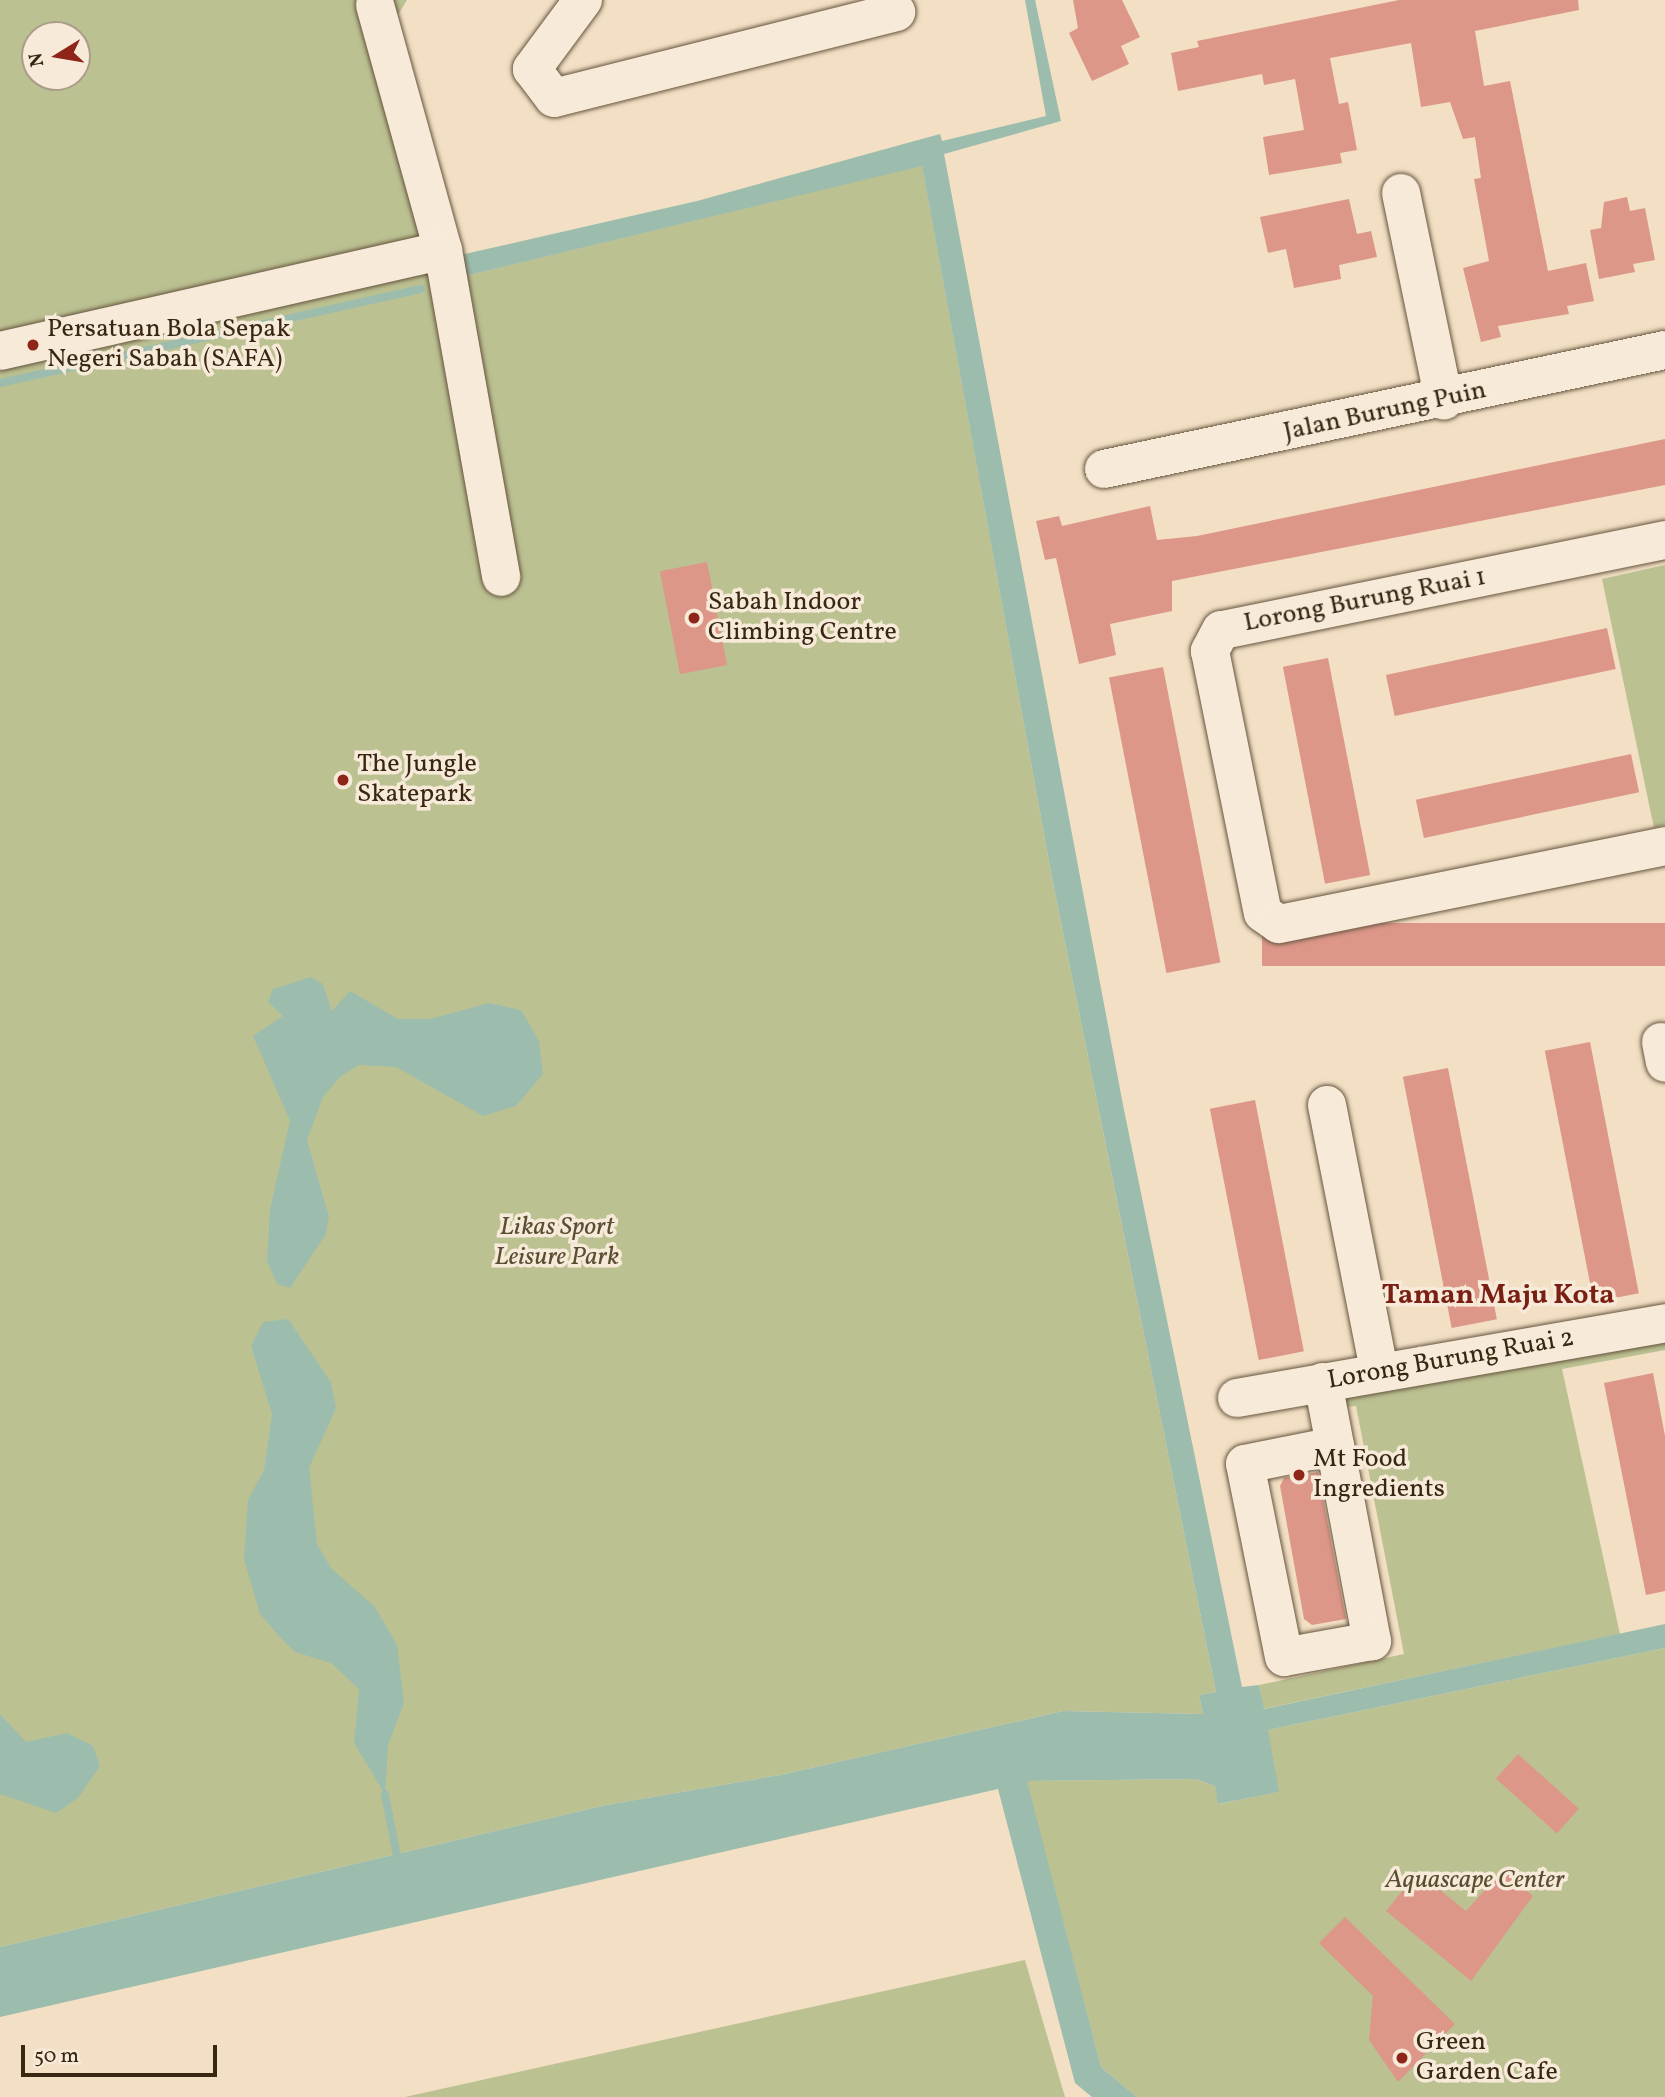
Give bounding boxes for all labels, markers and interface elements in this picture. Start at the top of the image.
north arrow [21,21,91,91]
text: N [23,50,51,69]
place label: Persatuan Bola Sepak Negeri Sabah (SAFA) [47,314,290,376]
marker: Persatuan Bola Sepak Negeri Sabah (SAFA) [25,337,41,353]
street label: Jalan Burung Puin [1281,375,1489,449]
street label: Lorong Burung Ruai 1 [1241,562,1489,640]
place label: Sabah Indoor Climbing Centre [708,587,897,648]
marker: Sabah Indoor Climbing Centre [686,610,702,626]
place label: The Jungle Skatepark [357,749,477,810]
marker: The Jungle Skatepark [335,772,351,788]
park label: Likas Sport Leisure Park [495,1212,619,1274]
district label: Taman Maju Kota [1382,1279,1614,1313]
street label: Lorong Burung Ruai 2 [1325,1323,1577,1397]
place label: Mt Food Ingredients [1313,1444,1445,1506]
marker: Mt Food Ingredients [1291,1467,1307,1483]
park label: Aquascape Center [1385,1865,1565,1897]
place label: Green Garden Cafe [1416,2027,1558,2088]
scale bar [24,2030,220,2074]
text: 50 m [34,2042,79,2071]
marker: Green Garden Cafe [1394,2050,1410,2066]

